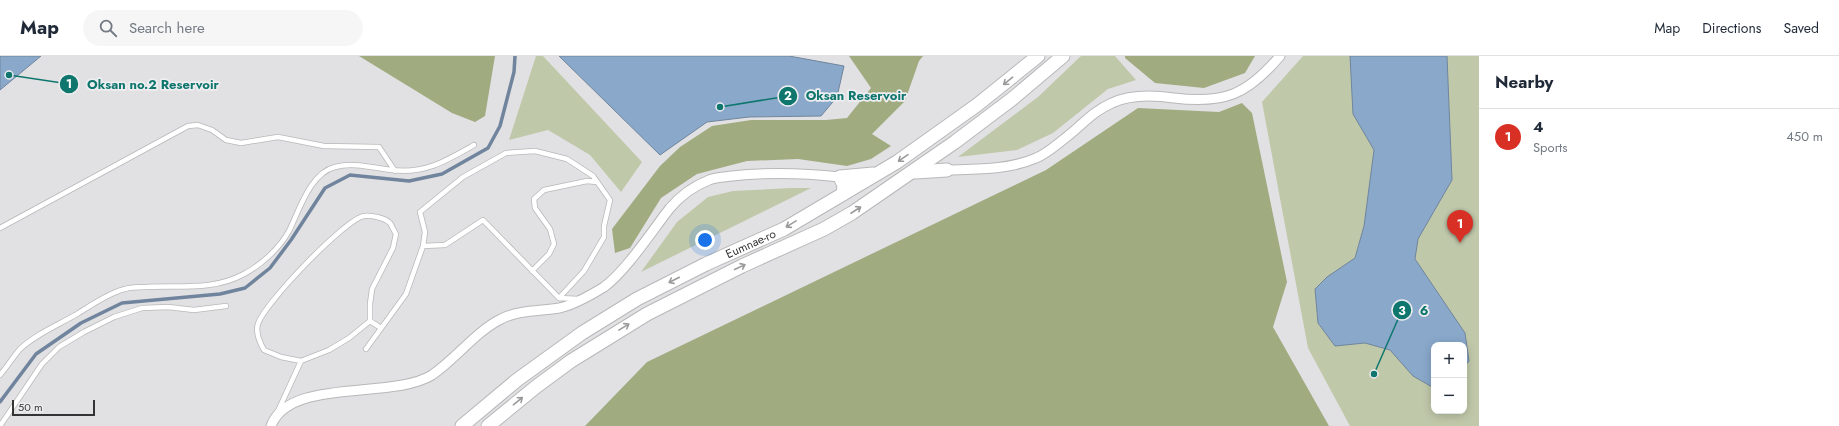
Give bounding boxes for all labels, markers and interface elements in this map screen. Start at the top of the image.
search box [83,10,363,46]
text: Map [20,14,59,41]
icon: search [97,17,119,39]
text: Search here [129,17,205,39]
text: Map [1654,18,1680,38]
text: Directions [1702,18,1762,38]
text: Saved [1784,18,1819,38]
text: Nearby [1495,70,1553,94]
callout: Oksan no.2 Reservoir [59,72,227,97]
text: 1 [66,75,72,93]
text: Oksan no.2 Reservoir [87,75,220,94]
one-way arrow [1002,76,1013,85]
callout: Oksan Reservoir [778,83,914,108]
text: Oksan Reservoir [806,86,907,105]
text: 2 [784,87,792,105]
text: 4 [1533,116,1543,138]
text: 1 [1505,127,1511,146]
text: 450 m [1786,127,1823,146]
text: Sports [1533,138,1567,157]
one-way arrow [898,154,909,162]
one-way arrow [850,206,861,214]
pin: 1 [1447,210,1473,243]
one-way arrow [785,221,797,229]
street label: Eumnae-ro [723,225,779,263]
your location [695,230,715,250]
one-way arrow [733,263,745,270]
one-way arrow [668,277,680,284]
callout: 6 [1392,298,1437,323]
text: 6 [1420,301,1429,320]
text: 3 [1398,302,1406,320]
one-way arrow [618,323,630,331]
map controls [1431,342,1467,414]
button: + [1431,342,1467,378]
button: − [1431,378,1467,414]
one-way arrow [512,397,523,406]
scale bar [12,398,95,417]
text: 50 m [18,399,43,415]

